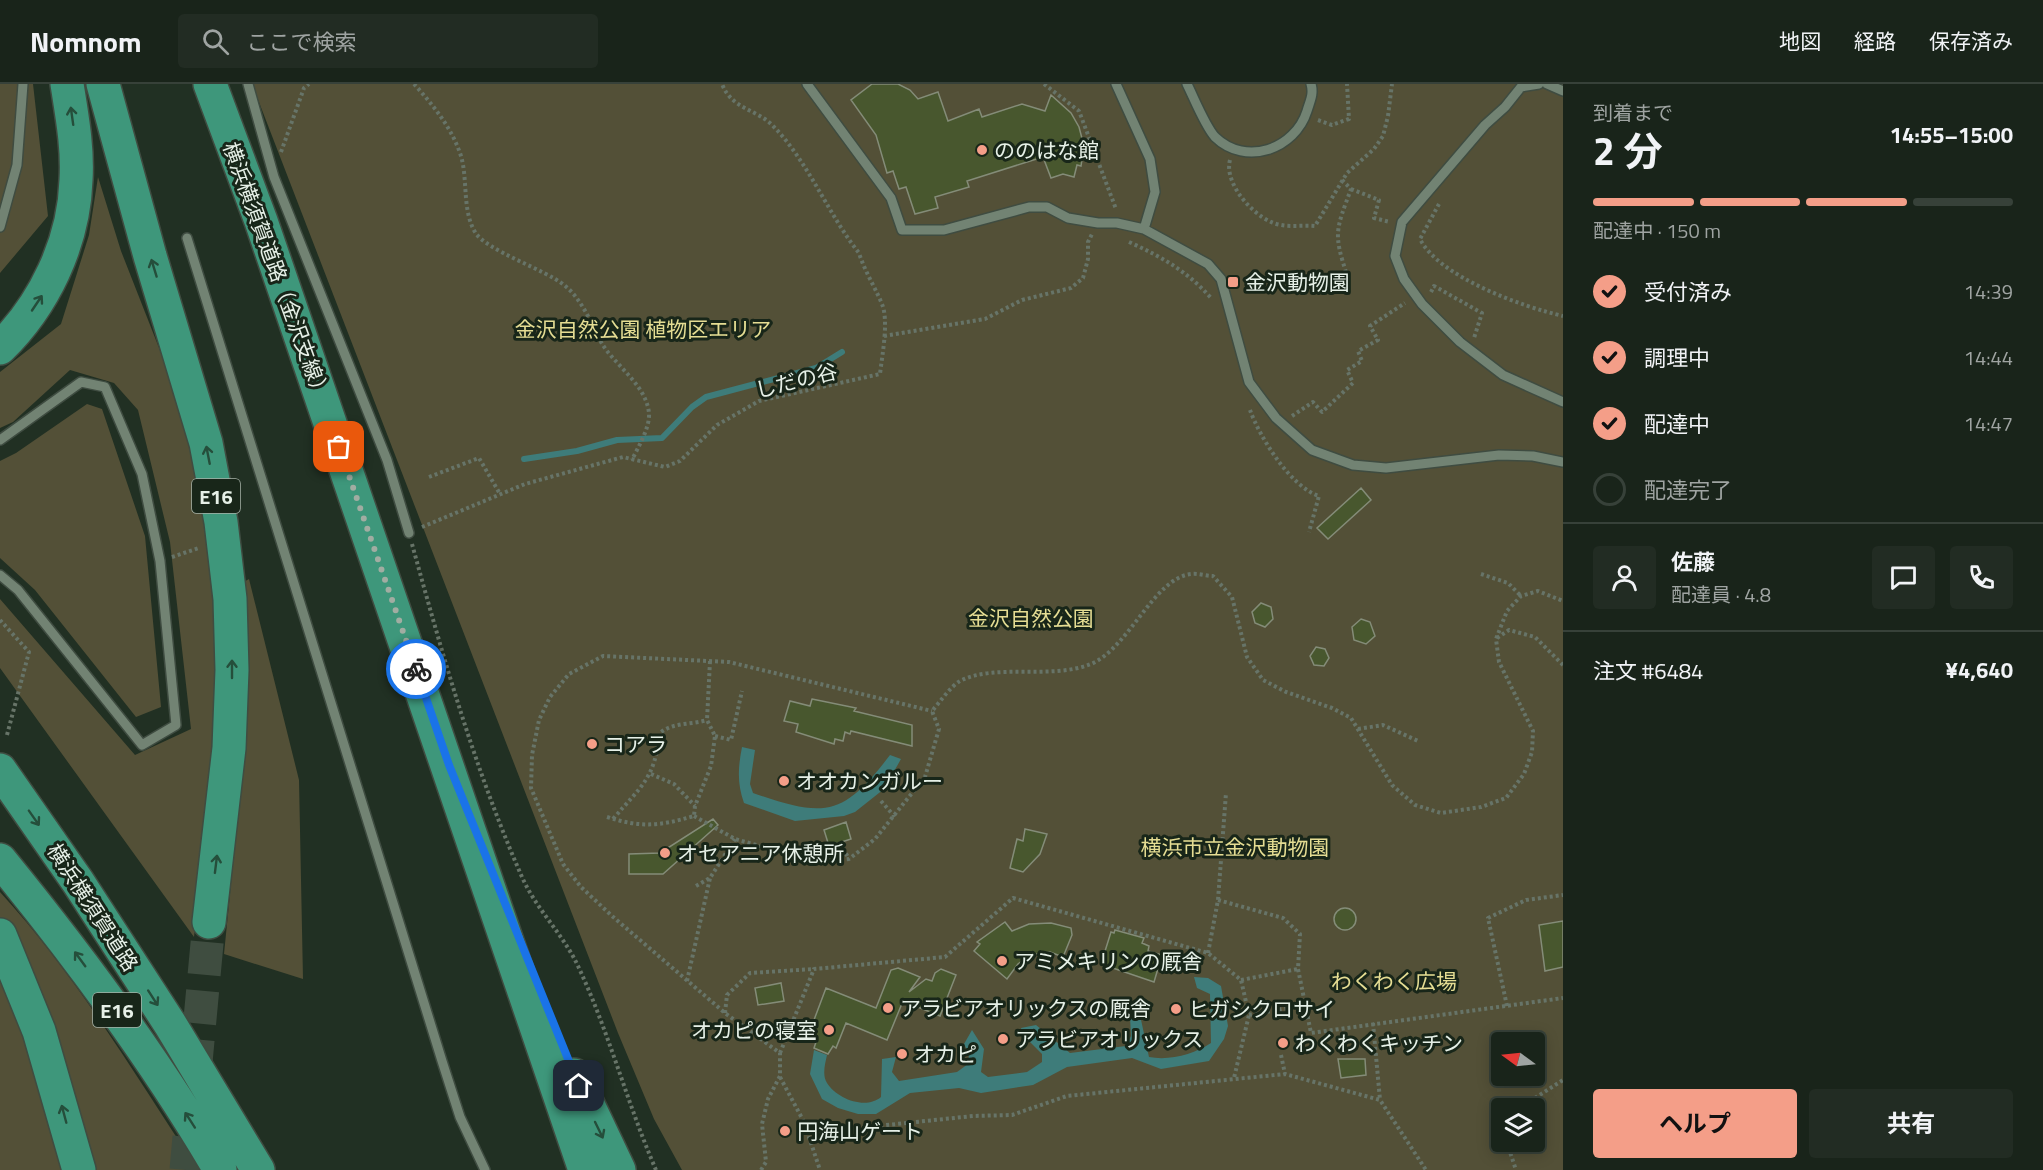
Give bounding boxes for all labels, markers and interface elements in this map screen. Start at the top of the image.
search box [178,14,598,68]
text: Nomnom [30,20,142,63]
icon: search [199,25,232,58]
text: ここで検索 [247,25,357,59]
text: 地図 [1779,25,1821,57]
text: 経路 [1854,25,1896,57]
text: 保存済み [1929,25,2013,57]
text: 到着まで [1593,97,1673,128]
one-way arrow [66,107,77,126]
text: 14:55–15:00 [1890,118,2013,152]
text: 2 分 [1593,121,1662,180]
place label: ののはな館 [994,134,1099,166]
street label: 横浜横須賀道路（金沢支線） [215,137,339,405]
marker: ののはな館 [975,143,989,157]
text: 配達中 · 150 m [1593,215,1721,246]
one-way arrow [148,259,159,278]
place label: 金沢動物園 [1245,266,1350,298]
marker: 金沢動物園 [1226,275,1240,289]
icon: check [1593,275,1626,308]
text: 受付済み [1644,275,1732,309]
text: 14:39 [1964,276,2013,307]
one-way arrow [31,295,43,312]
park label: 金沢自然公園 植物区エリア [515,313,771,345]
icon: check [1593,341,1626,374]
text: 調理中 [1644,341,1710,375]
text: 14:44 [1964,342,2013,373]
street label: しだの谷 [751,354,841,406]
icon: check [1593,407,1626,440]
text: 配達中 [1644,407,1710,441]
text: 14:47 [1964,408,2013,439]
pin [313,421,364,472]
icon: bag [322,430,355,463]
one-way arrow [202,446,213,465]
text: 配達完了 [1644,473,1732,507]
road number: E16 [192,479,240,513]
text: 佐藤 [1671,545,1715,579]
button: person [1593,546,1656,609]
button: chat [1872,546,1935,609]
button: phone [1950,546,2013,609]
text: 配達員 · 4.8 [1671,579,1771,610]
park label: 金沢自然公園 [968,602,1094,634]
courier [386,639,446,699]
icon: bike [400,653,433,686]
text: ¥4,640 [1946,653,2013,687]
text: 注文 #6484 [1593,654,1703,688]
one-way arrow [226,660,238,680]
place label: コアラ [604,728,667,760]
marker: コアラ [585,737,599,751]
place label: オオカンガルー [796,765,943,797]
marker: オオカンガルー [777,774,791,788]
one-way arrow [28,809,40,826]
park label: 横浜市立金沢動物園 [1141,831,1330,863]
street label: 横浜横須賀道路 [40,837,146,977]
place label: オセアニア休憩所 [677,837,845,869]
marker: オセアニア休憩所 [658,846,672,860]
one-way arrow [211,854,222,874]
place label: アミメキリンの厩舎 [1014,945,1203,977]
one-way arrow [74,952,86,968]
marker: アミメキリンの厩舎 [995,954,1009,968]
park label: わくわく広場 [1331,965,1457,997]
one-way arrow [147,989,159,1006]
place label: アラビアオリックスの厩舎 [900,992,1151,1024]
road number: E16 [93,993,141,1027]
place label: ヒガシクロサイ [1188,993,1335,1025]
marker: アラビアオリックスの厩舎 [881,1001,895,1015]
marker: ヒガシクロサイ [1169,1002,1183,1016]
place label: オカピの寝室 [691,1014,817,1046]
marker: オカピの寝室 [822,1023,836,1037]
place label: アラビアオリックス [1015,1023,1203,1055]
place label: わくわくキッチン [1295,1027,1463,1059]
marker: アラビアオリックス [996,1032,1010,1046]
north arrow [1491,1032,1545,1086]
map controls [1491,1032,1545,1152]
marker: わくわくキッチン [1276,1036,1290,1050]
place label: オカピ [914,1038,977,1070]
marker: オカピ [895,1047,909,1061]
pin [553,1060,604,1111]
icon: home [562,1069,595,1102]
button: ヘルプ [1593,1089,1797,1158]
button: 共有 [1809,1089,2013,1158]
button: layers [1491,1098,1545,1152]
one-way arrow [58,1104,69,1123]
one-way arrow [183,1112,195,1129]
place label: 円海山ゲート [797,1115,923,1147]
one-way arrow [594,1120,606,1138]
marker: 円海山ゲート [778,1124,792,1138]

